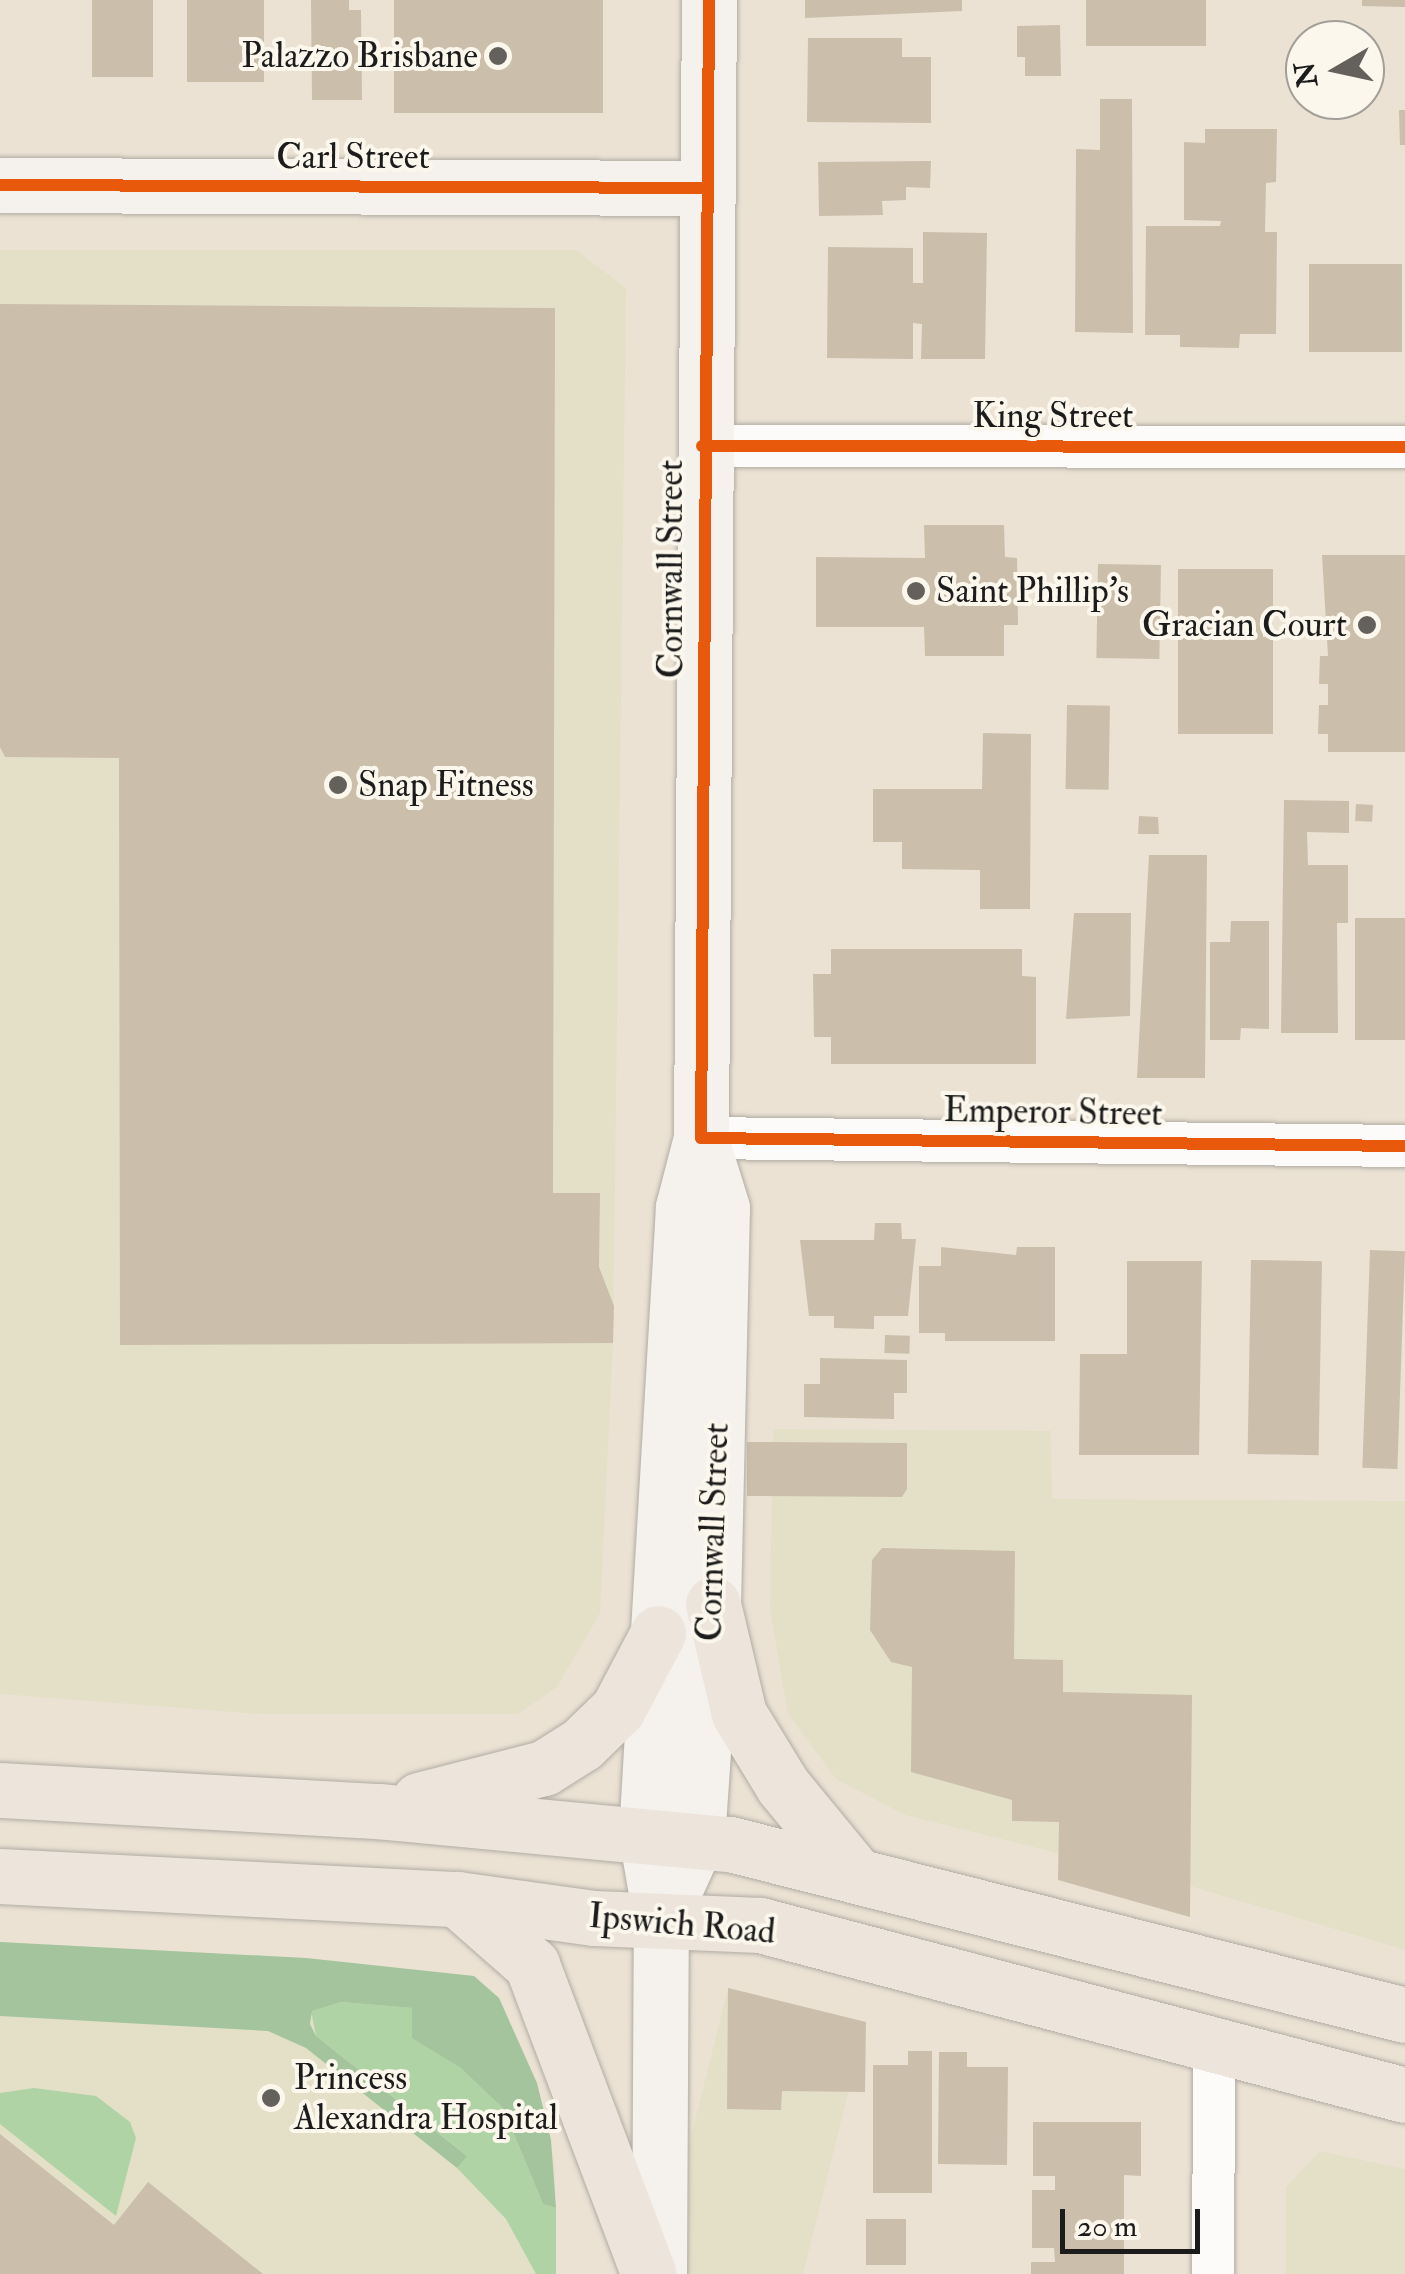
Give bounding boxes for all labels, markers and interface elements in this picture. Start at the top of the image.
north arrow [1285,20,1385,120]
place label: Palazzo Brisbane [241,35,478,77]
marker: Palazzo Brisbane [487,45,509,67]
text: N [1288,59,1326,90]
street label: Carl Street [276,136,430,178]
street label: King Street [973,395,1133,437]
street label: Cornwall Street [650,460,692,678]
place label: Saint Phillip's [936,570,1129,612]
marker: Saint Phillip's [905,580,927,602]
place label: Gracian Court [1142,604,1347,646]
marker: Gracian Court [1356,614,1378,636]
place label: Snap Fitness [358,764,534,806]
marker: Snap Fitness [327,774,349,796]
street label: Emperor Street [943,1089,1163,1135]
street label: Cornwall Street [688,1422,738,1642]
street label: Ipswich Road [587,1895,777,1953]
place label: Princess Alexandra Hospital [294,2057,558,2139]
marker: Princess Alexandra Hospital [258,2085,284,2111]
scale bar [1065,2189,1205,2251]
text: 20 m [1077,2208,1137,2245]

